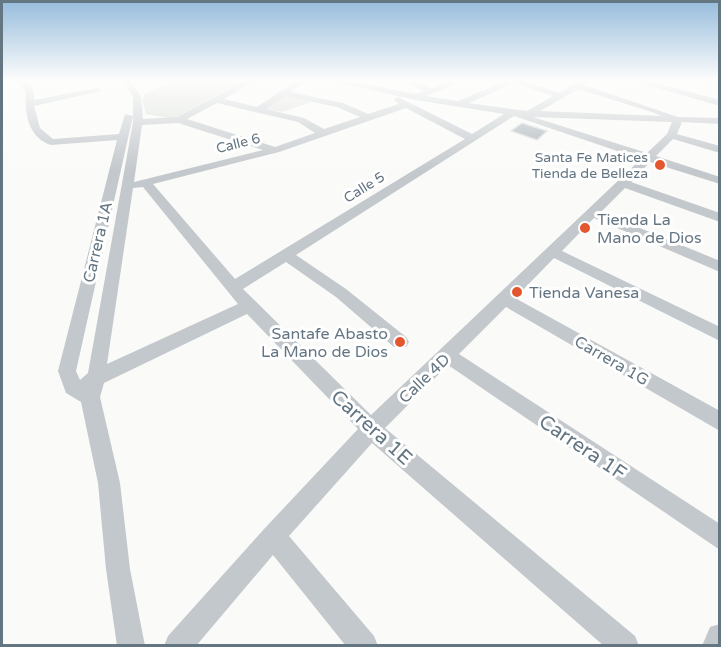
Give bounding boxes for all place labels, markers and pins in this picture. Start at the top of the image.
place label: Santa Fe Matices Tienda de Belleza [532,149,648,182]
marker: Santa Fe Matices Tienda de Belleza [653,158,667,172]
place label: Tienda La Mano de Dios [597,210,702,248]
marker: Tienda La Mano de Dios [578,221,592,235]
place label: Tienda Vanesa [529,283,639,303]
marker: Tienda Vanesa [510,285,524,299]
place label: Santafe Abasto La Mano de Dios [261,324,388,362]
marker: Santafe Abasto La Mano de Dios [393,335,407,349]

